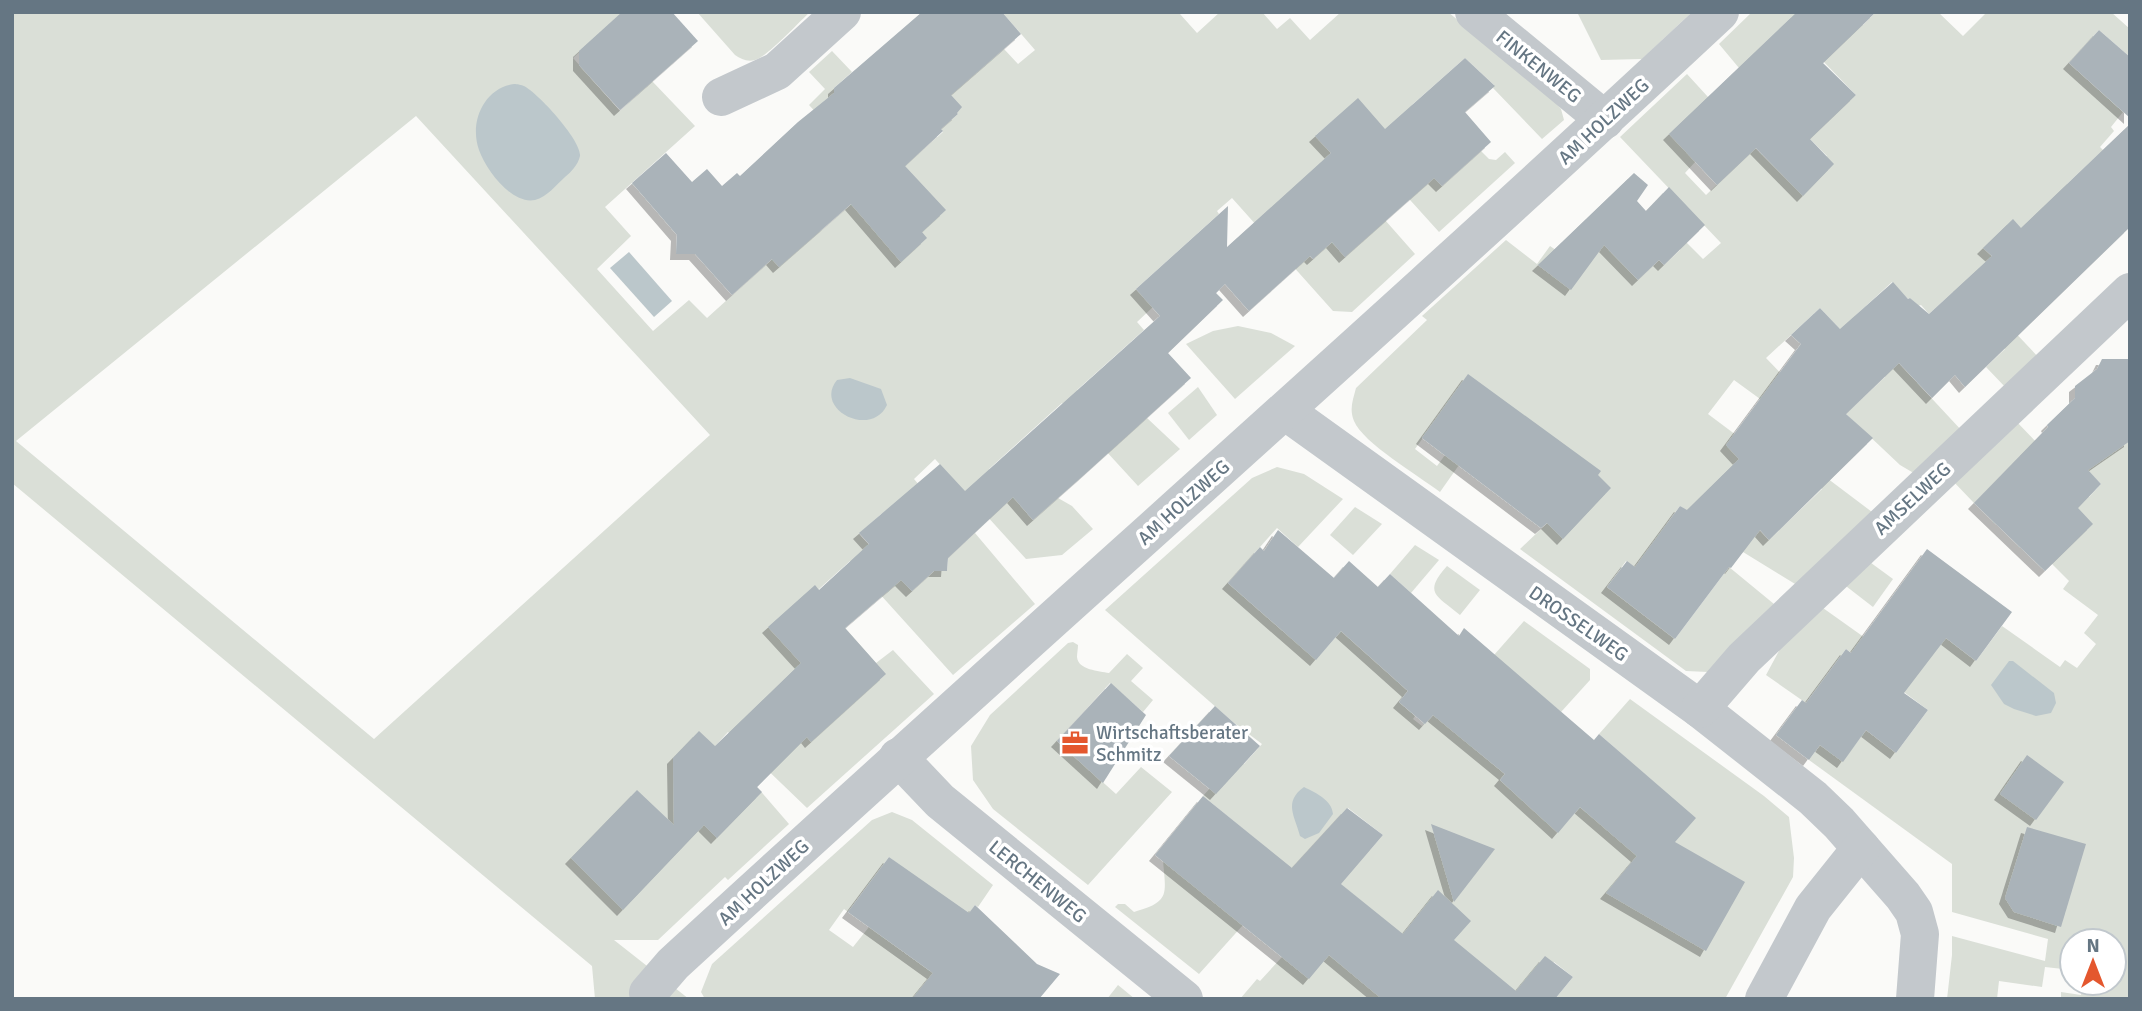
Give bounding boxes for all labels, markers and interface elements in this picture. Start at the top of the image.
street label: FINKENWEG [1491,25,1586,108]
street label: AM HOLZWEG [1553,73,1654,170]
street label: AM HOLZWEG [1133,455,1235,550]
street label: AMSELWEG [1869,457,1956,540]
street label: DROSSELWEG [1524,581,1633,667]
place label: Wirtschaftsberater Schmitz [1096,721,1248,767]
office icon: Wirtschaftsberater Schmitz [1060,728,1090,758]
street label: AM HOLZWEG [713,834,814,931]
street label: LERCHENWEG [984,835,1091,928]
north arrow [2058,927,2128,997]
text: N [2086,934,2100,958]

